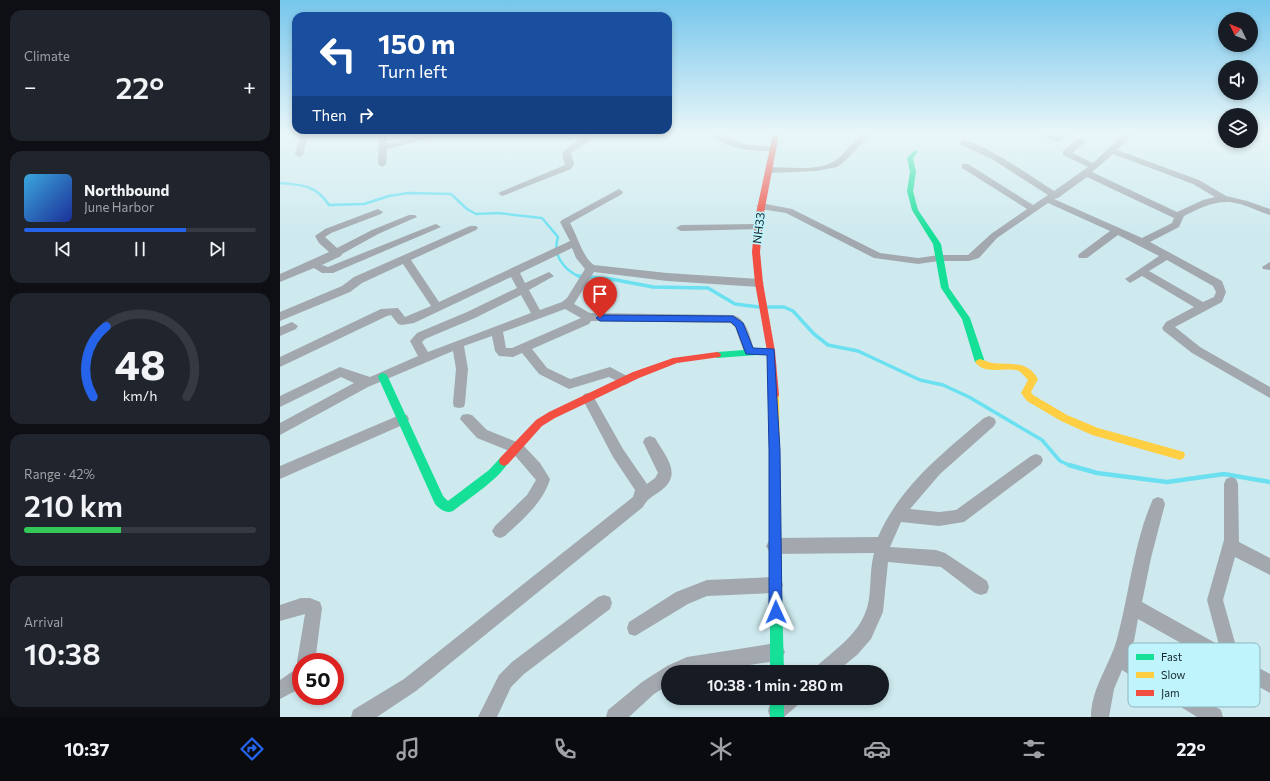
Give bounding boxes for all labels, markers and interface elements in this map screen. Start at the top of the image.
north arrow [1218,12,1258,52]
map controls [1218,12,1258,148]
text: 150 m [378,26,455,60]
icon: left [312,28,364,80]
text: Climate [24,48,70,64]
text: Turn left [378,60,447,82]
button: sound [1218,60,1258,100]
text: 22° [115,68,164,105]
text: − [24,73,37,100]
text: + [243,73,256,100]
icon: right [355,104,377,126]
text: Then [312,106,347,124]
button: layers [1218,108,1258,148]
text: Northbound [84,181,169,199]
text: June Harbor [84,199,154,215]
street label: NH33 [749,211,767,245]
icon: previous [52,238,74,260]
icon: pause [129,238,151,260]
icon: next [206,238,228,260]
pin [583,277,617,318]
icon: arrive [589,283,611,305]
text: 48 [114,337,166,388]
text: km/h [123,385,157,403]
text: Range · 42% [24,466,95,482]
text: 210 km [24,486,123,523]
position arrow [755,591,797,633]
text: Arrival [24,614,63,630]
text: 10:38 [24,634,101,671]
legend [1128,643,1260,707]
text: Fast [1161,650,1183,663]
speed limit sign: 50 [292,653,344,705]
text: Slow [1161,668,1186,681]
text: 10:38 · 1 min · 280 m [707,676,843,694]
text: Jam [1161,686,1180,700]
icon: directions [238,735,266,763]
icon: music [394,735,422,763]
icon: phone [551,735,579,763]
icon: climate [707,735,735,763]
icon: car [863,735,891,763]
icon: filters [1020,735,1048,763]
text: 10:37 [64,738,109,760]
text: 22° [1176,738,1206,760]

